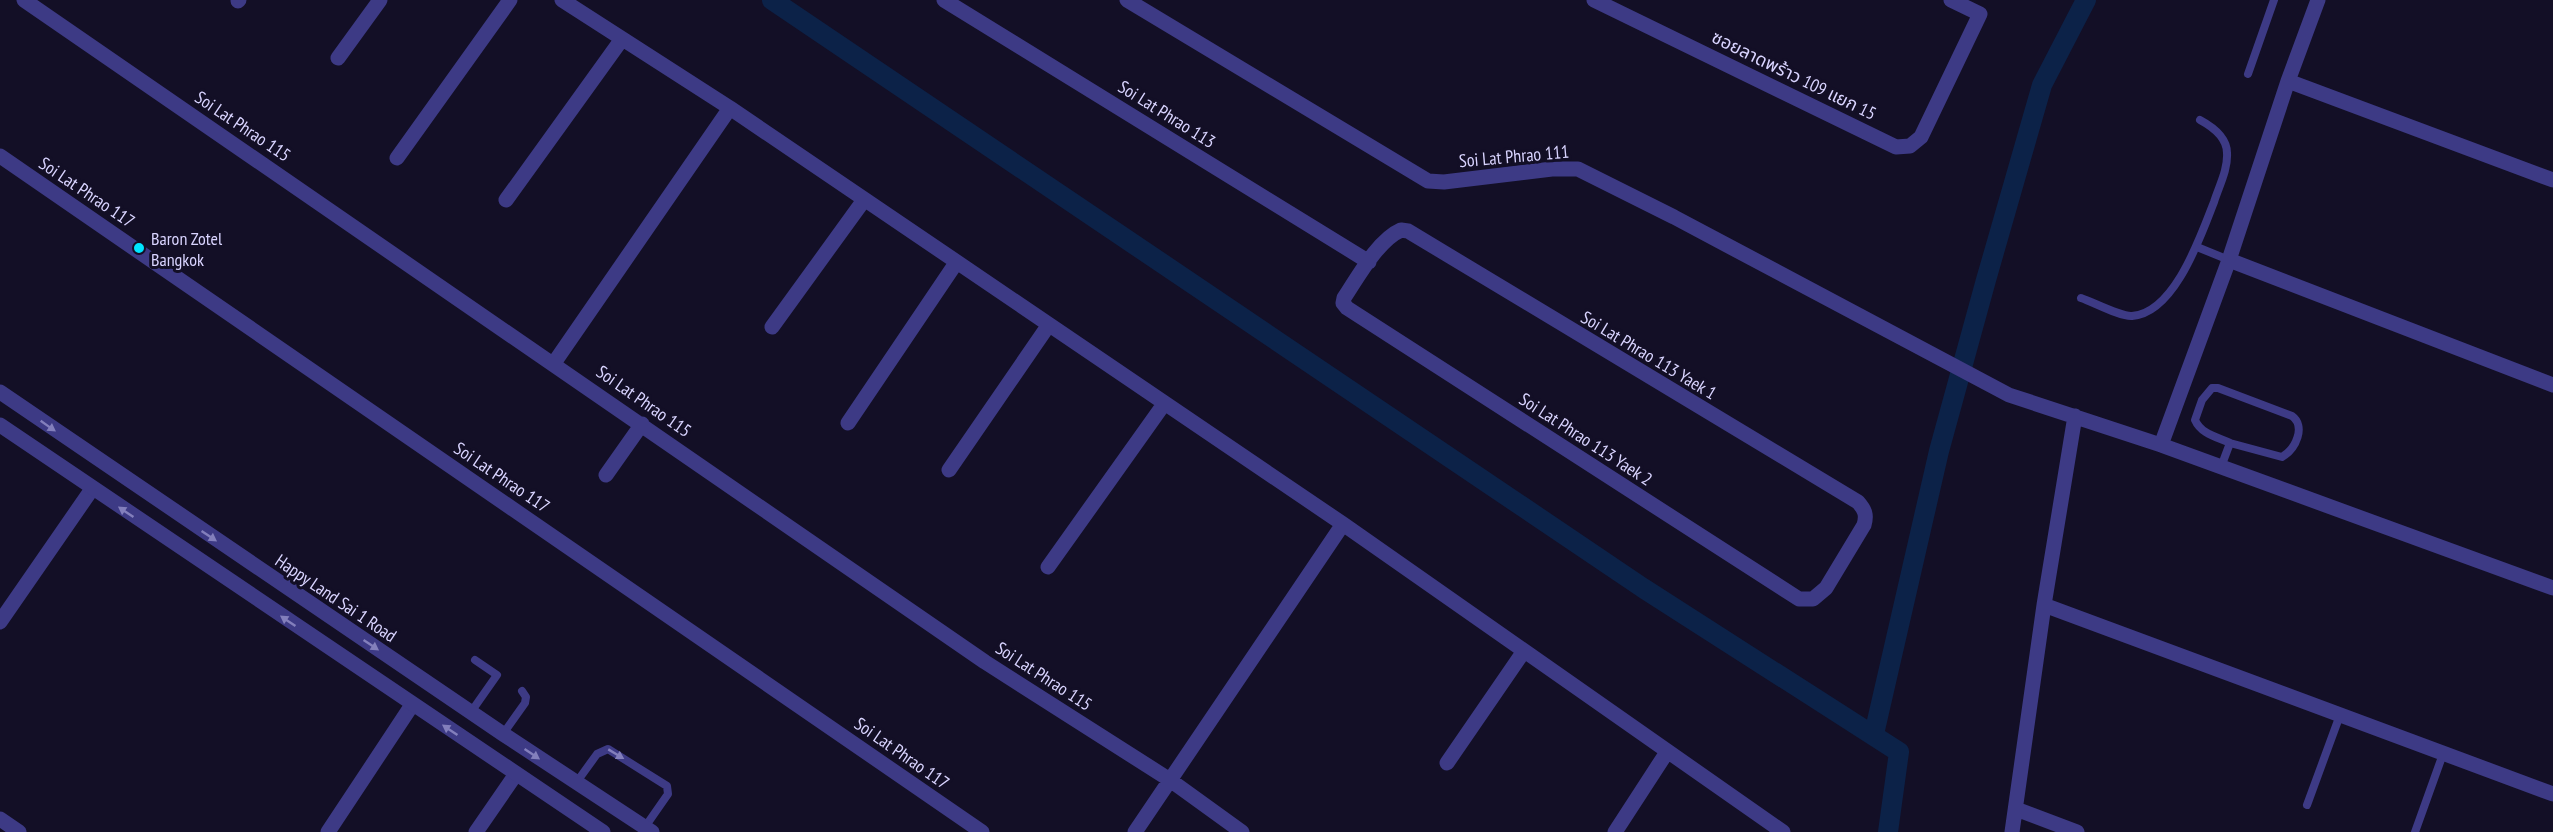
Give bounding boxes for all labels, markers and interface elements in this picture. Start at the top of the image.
street label: ซอยลาดพร้าว 109 แยก 15 [1708,25,1880,125]
street label: Soi Lat Phrao 113 [1114,75,1220,153]
street label: Soi Lat Phrao 115 [191,86,295,166]
street label: Soi Lat Phrao 111 [1458,140,1570,172]
street label: Soi Lat Phrao 117 [35,152,139,232]
place label: Baron Zotel Bangkok [151,227,223,271]
marker: Baron Zotel Bangkok [132,241,146,255]
street label: Soi Lat Phrao 113 Yaek 1 [1577,305,1721,405]
street label: Soi Lat Phrao 115 [592,360,696,442]
street label: Soi Lat Phrao 113 Yaek 2 [1515,387,1657,491]
one-way arrow [40,420,56,431]
street label: Soi Lat Phrao 117 [450,437,554,517]
one-way arrow [118,507,134,518]
one-way arrow [201,530,217,541]
street label: Happy Land Sai 1 Road [271,549,401,647]
one-way arrow [280,616,296,627]
street label: Soi Lat Phrao 115 [991,636,1097,716]
one-way arrow [363,639,379,650]
street label: Soi Lat Phrao 117 [850,712,954,794]
one-way arrow [442,724,458,736]
one-way arrow [524,748,540,760]
one-way arrow [608,749,624,760]

